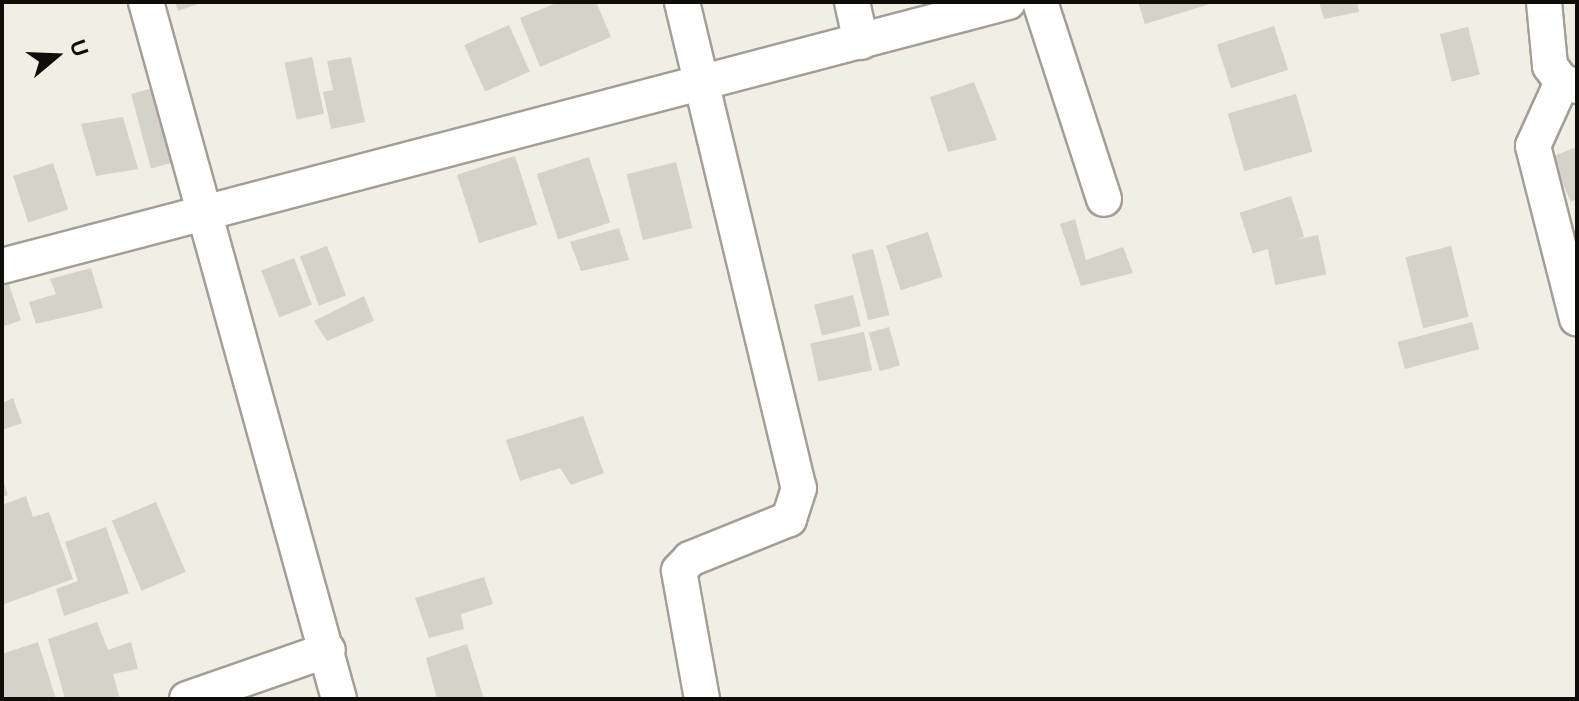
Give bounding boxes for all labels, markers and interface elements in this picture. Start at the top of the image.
north arrow [16,16,96,96]
text: U [65,36,94,60]

